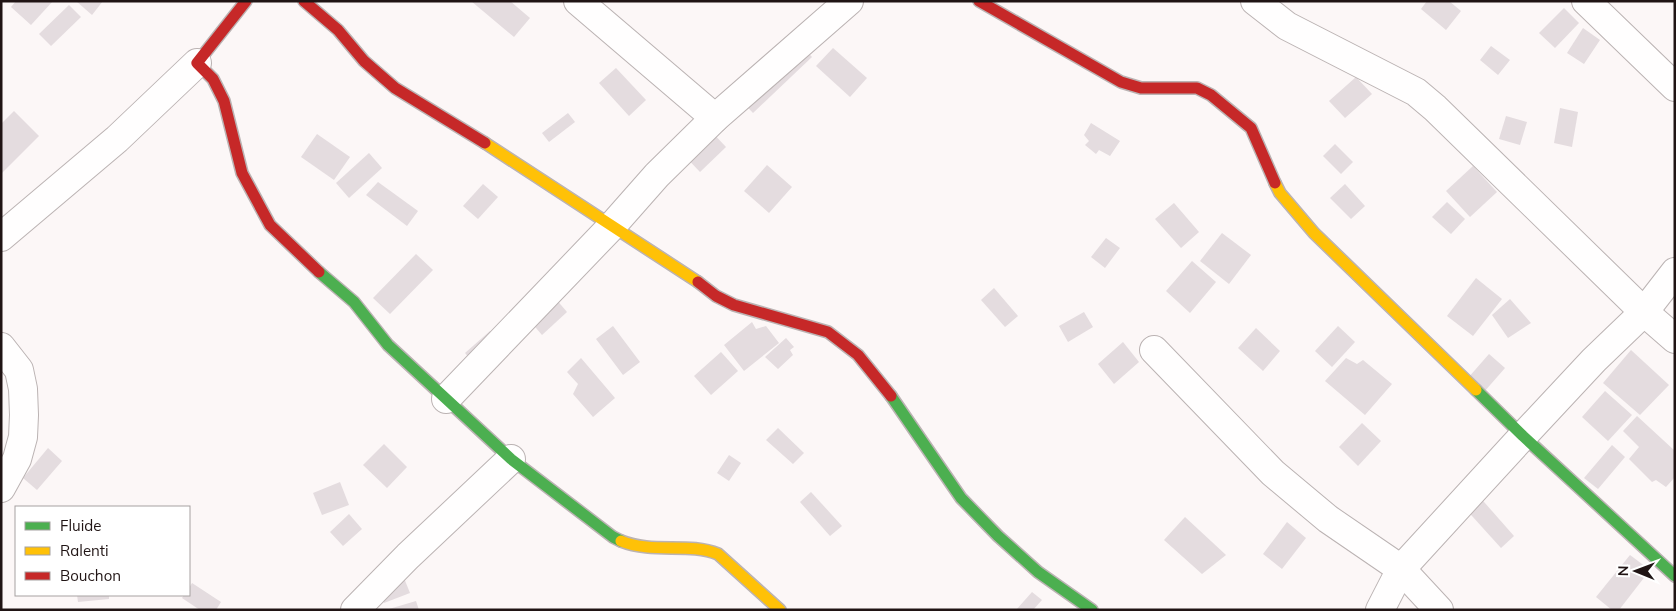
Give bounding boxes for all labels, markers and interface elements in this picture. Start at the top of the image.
legend [15,506,190,596]
text: Fluide [60,516,101,535]
text: Ralenti [60,541,109,560]
north arrow [1611,546,1661,596]
text: N [1614,565,1632,576]
text: Bouchon [60,566,121,585]

